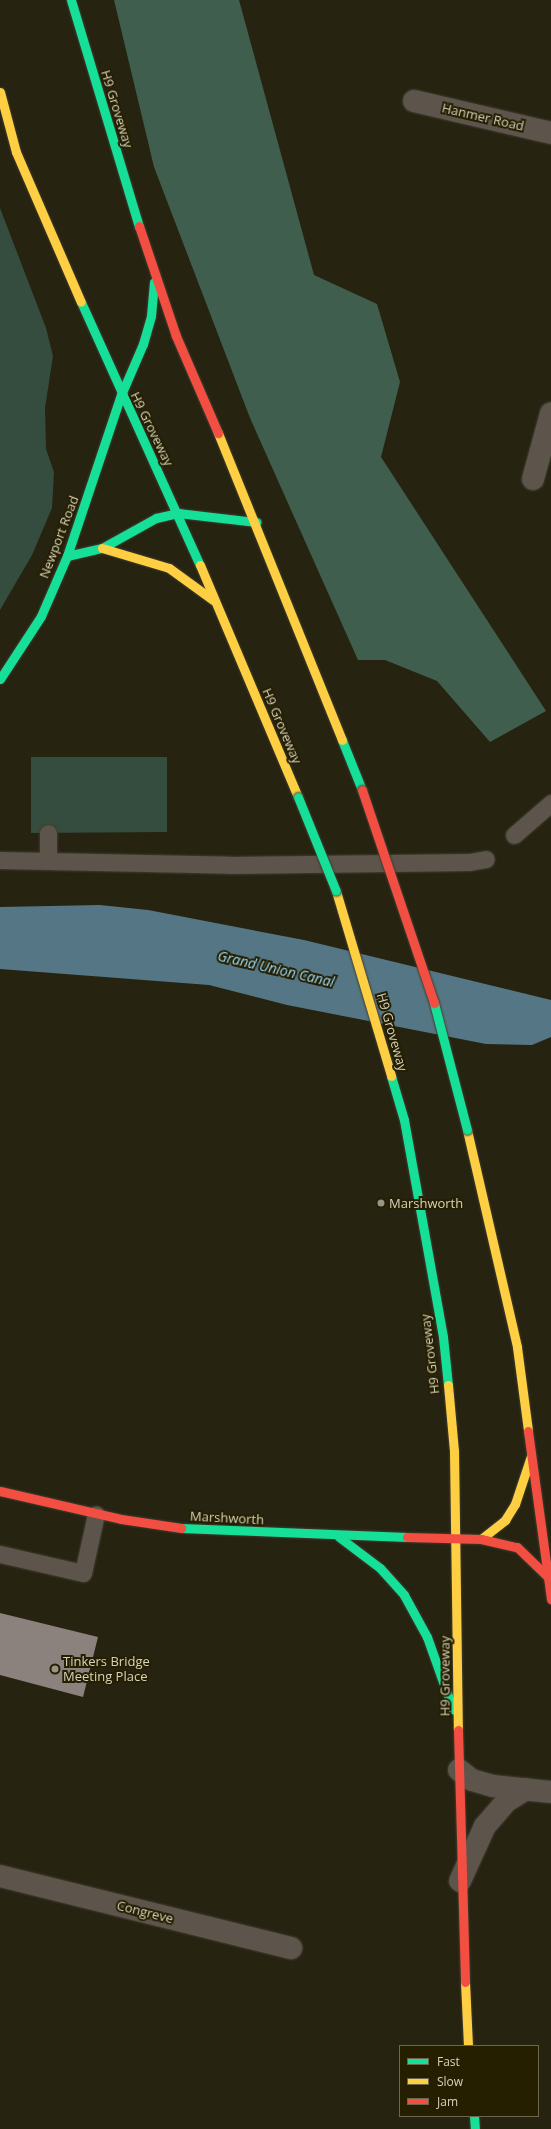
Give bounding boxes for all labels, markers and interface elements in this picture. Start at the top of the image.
street label: H9 Groveway [98,68,136,150]
street label: Hanmer Road [440,100,526,134]
street label: H9 Groveway [127,389,177,469]
street label: Newport Road [36,493,82,581]
street label: H9 Groveway [259,686,305,766]
water label: Grand Union Canal [216,947,336,991]
street label: H9 Groveway [373,991,411,1073]
place label: Marshworth [389,1195,463,1211]
marker: Marshworth [376,1198,386,1208]
street label: H9 Groveway [417,1313,443,1395]
street label: Marshworth [190,1508,264,1528]
street label: H9 Groveway [437,1636,453,1716]
place label: Tinkers Bridge Meeting Place [63,1654,150,1685]
marker: Tinkers Bridge Meeting Place [50,1664,60,1674]
street label: Congreve [115,1897,175,1927]
legend [399,2045,539,2117]
text: Fast [437,2053,460,2070]
text: Slow [437,2073,463,2090]
text: Jam [437,2093,458,2110]

